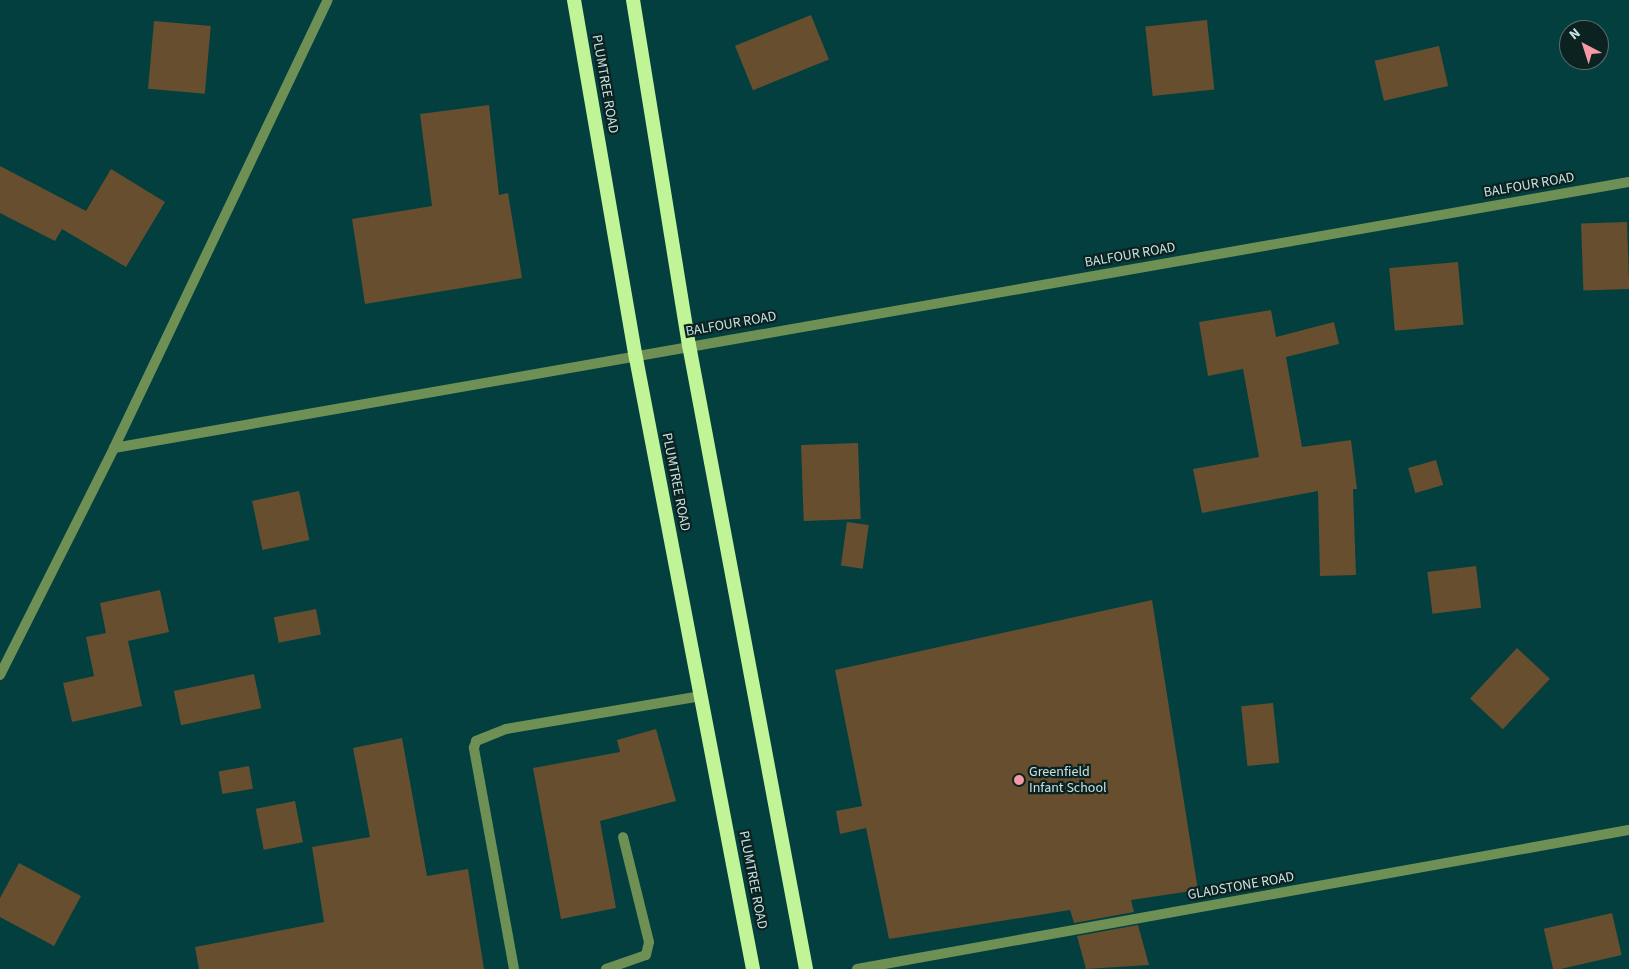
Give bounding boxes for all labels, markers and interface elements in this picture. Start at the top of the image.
north arrow [1559,20,1609,70]
text: N [1565,24,1585,45]
street label: PLUMTREE ROAD [588,33,622,135]
street label: BALFOUR ROAD [1482,169,1576,201]
street label: BALFOUR ROAD [1083,239,1177,271]
street label: BALFOUR ROAD [684,308,778,340]
street label: PLUMTREE ROAD [658,431,694,533]
place label: Greenfield Infant School [1029,764,1107,796]
marker: Greenfield Infant School [1013,774,1025,786]
street label: PLUMTREE ROAD [735,829,771,931]
street label: GLADSTONE ROAD [1186,868,1296,904]

